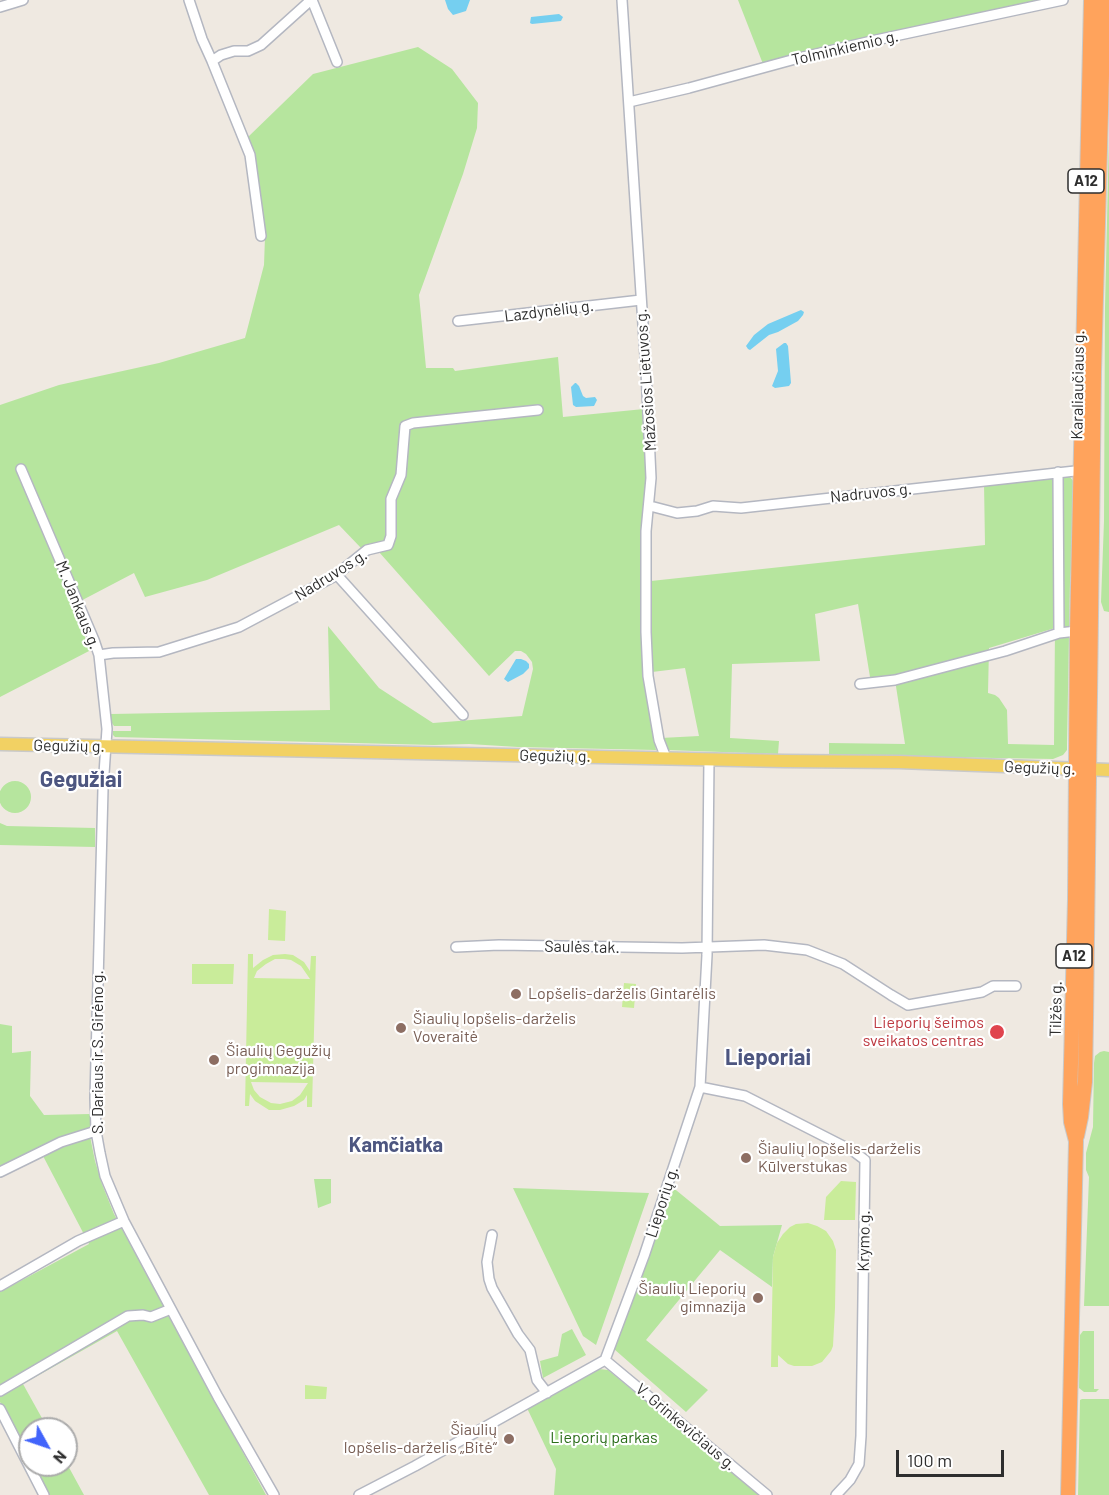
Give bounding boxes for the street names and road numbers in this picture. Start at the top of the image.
street label: Tolminkiemio g. [790,26,900,70]
road number: A12 [1068,169,1104,193]
street label: Lazdynėlių g. [503,296,595,326]
street label: Mažosios Lietuvos g. [631,308,661,452]
street label: Karaliaučiaus g. [1067,330,1089,440]
street label: Nadruvos g. [829,479,913,507]
street label: Nadruvos g. [291,545,371,605]
street label: M. Jankaus g. [52,558,104,652]
street label: Gegužių g. [33,736,105,756]
street label: Gegužių g. [519,746,591,766]
street label: Gegužių g. [1004,757,1076,779]
street label: Saulės tak. [544,937,620,957]
road number: A12 [1056,944,1092,968]
street label: S. Dariaus ir S. Girėno g. [88,970,108,1134]
street label: Tilžės g. [1046,981,1066,1037]
street label: Lieporių g. [641,1164,683,1240]
street label: Krymo g. [854,1210,874,1272]
street label: V. Grinkevičiaus g. [632,1379,740,1475]

